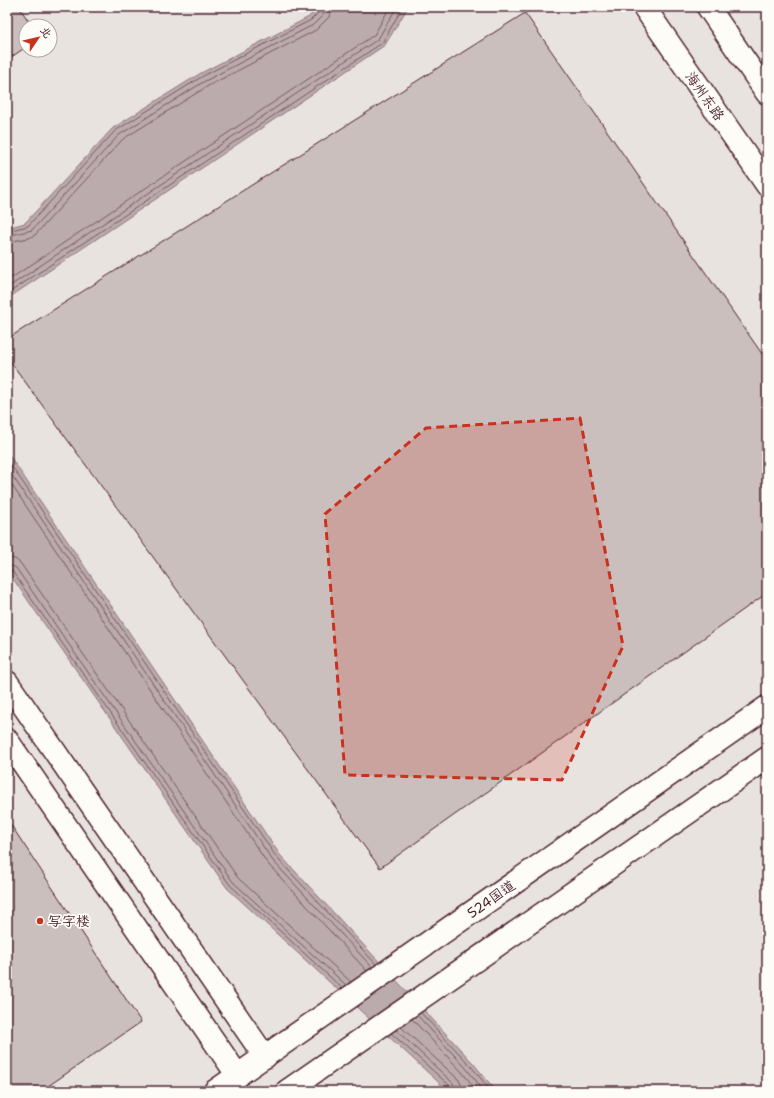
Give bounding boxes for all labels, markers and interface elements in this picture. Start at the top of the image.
north arrow [18,18,58,58]
text: 北 [36,24,55,41]
street label: 海州东路 [682,68,728,124]
street label: 524国道 [463,876,519,922]
place label: 写字楼 [48,912,90,930]
marker: 写字楼 [35,916,45,926]

